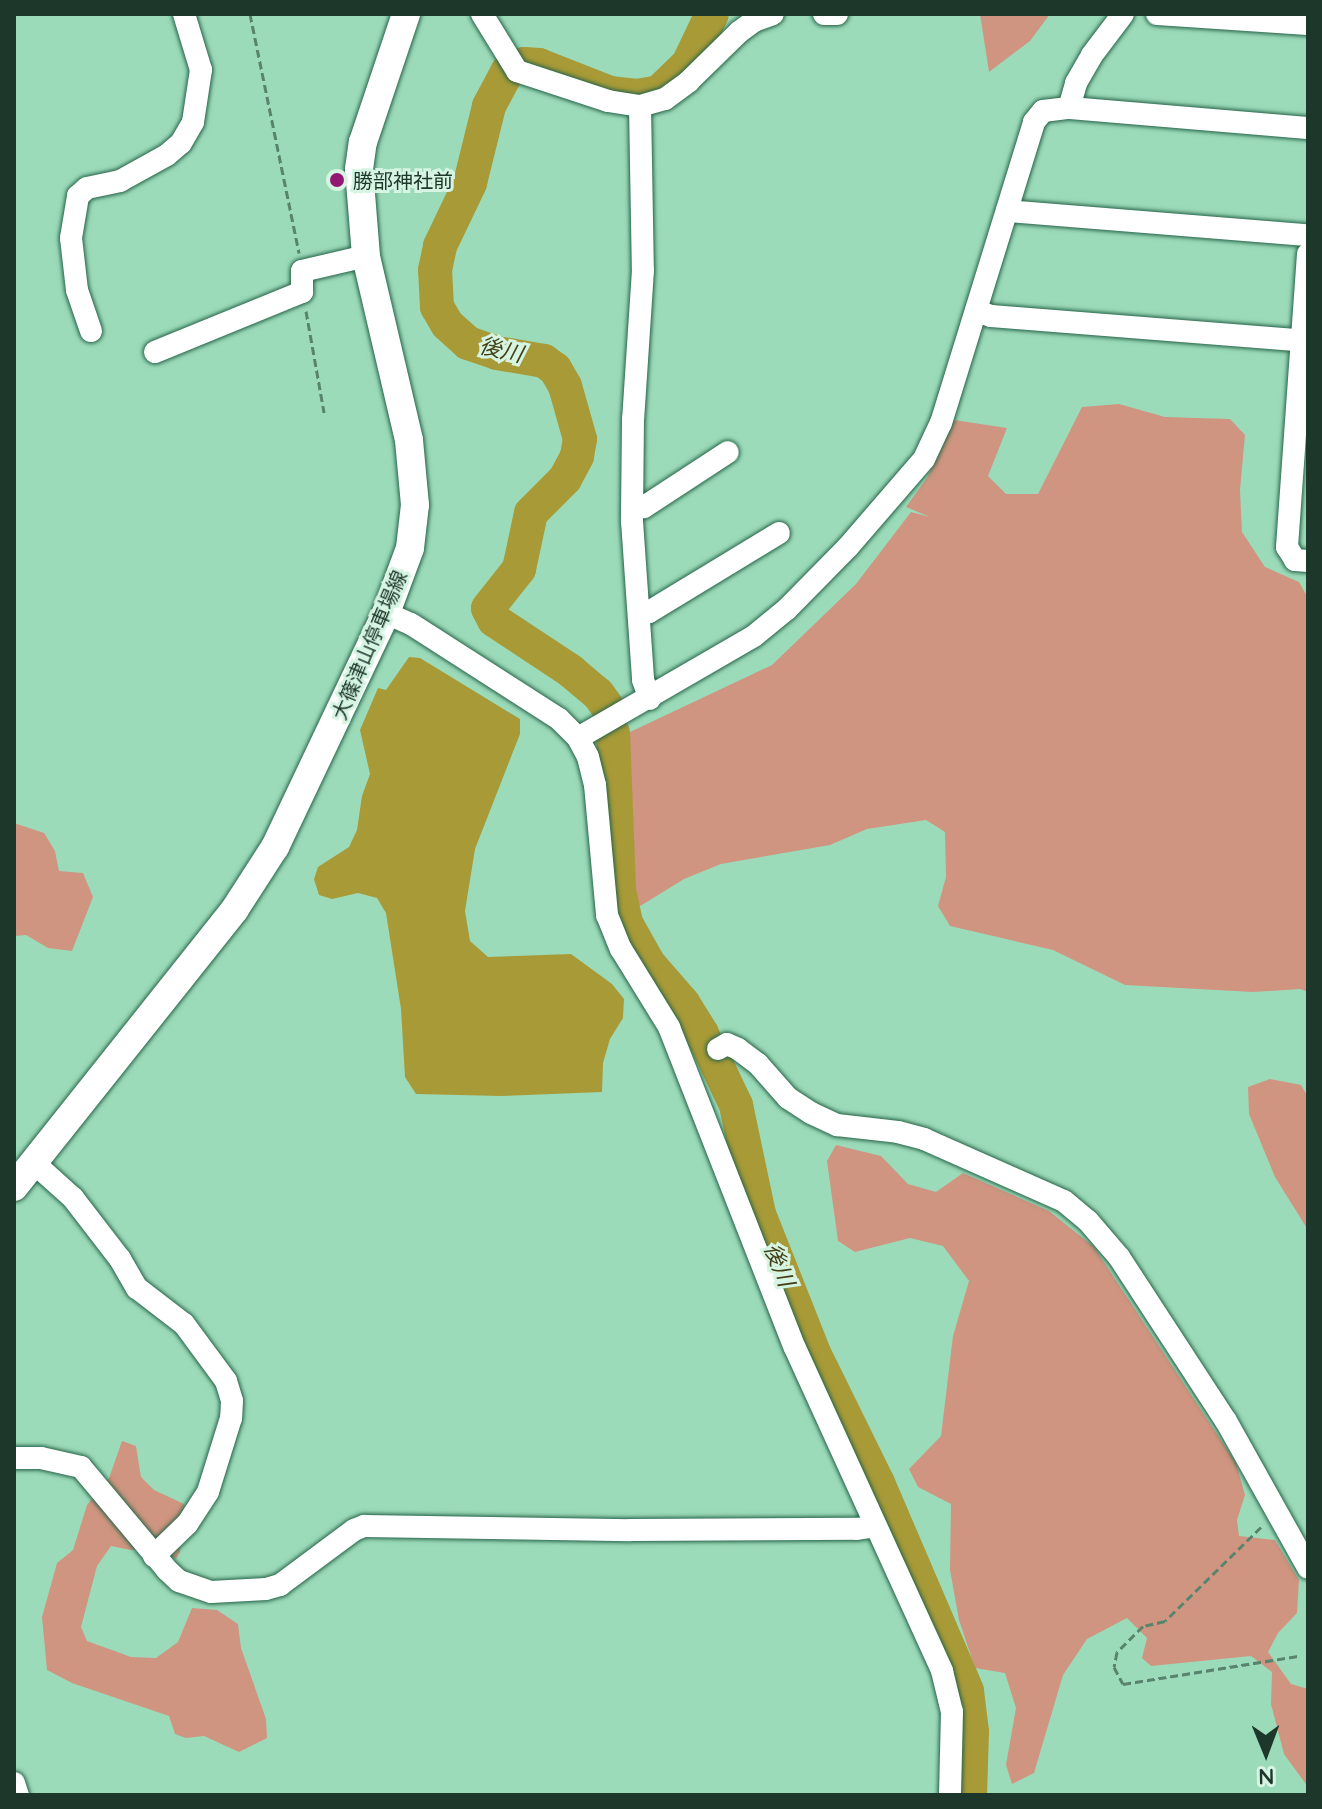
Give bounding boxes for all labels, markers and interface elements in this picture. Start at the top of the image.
place label: 勝部神社前 [353,168,453,192]
marker: 勝部神社前 [328,171,346,189]
water label: 後川 [477,332,525,368]
street label: 大篠津山停車場線 [327,567,411,723]
water label: 後川 [759,1240,799,1290]
north arrow [1226,1713,1306,1793]
text: N [1258,1763,1275,1791]

